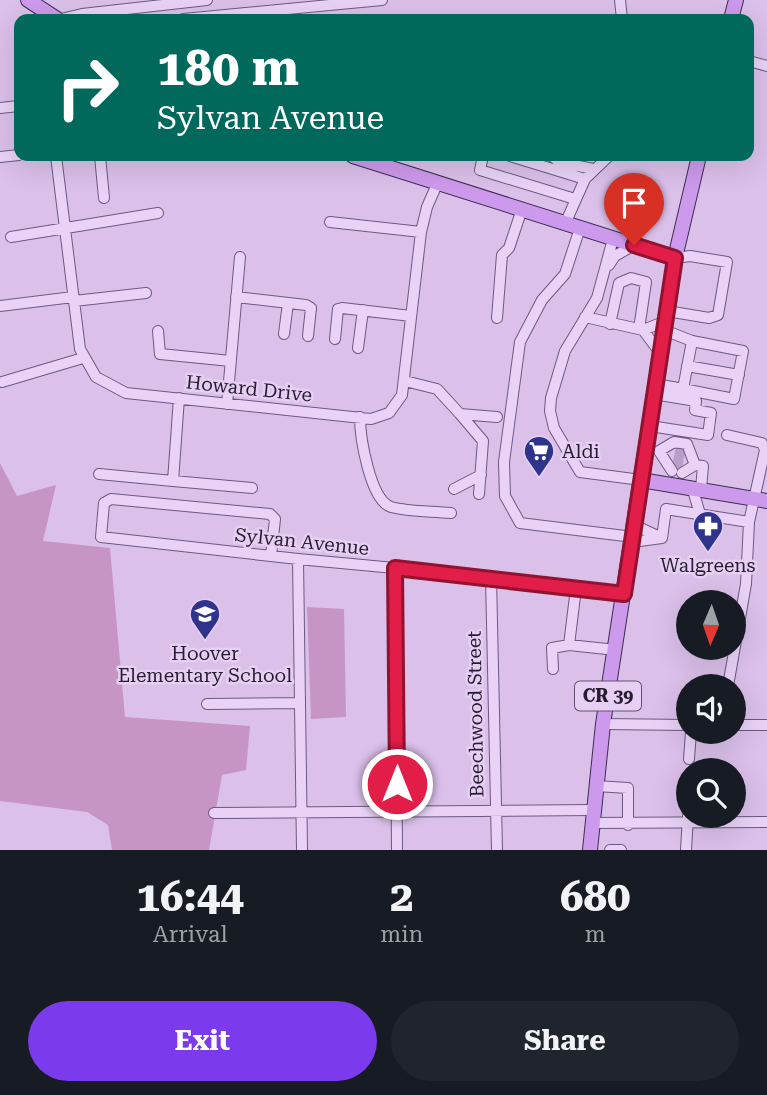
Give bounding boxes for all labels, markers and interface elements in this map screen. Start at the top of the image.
text: 180 m [157,40,299,97]
icon: right [42,42,133,133]
text: Sylvan Avenue [157,99,384,137]
pin [604,173,664,245]
icon: arrive [615,184,653,222]
street label: Howard Drive [185,370,313,407]
supermarket icon: Aldi [522,434,556,478]
place label: Aldi [562,440,600,463]
pharmacy icon: Walgreens [691,509,725,553]
street label: Sylvan Avenue [234,523,370,560]
place label: Walgreens [660,554,756,577]
north arrow [676,590,746,660]
map controls [676,590,746,828]
school or university icon: Hoover Elementary School [188,597,222,641]
street label: Beechwood Street [463,630,488,798]
place label: Hoover Elementary School [118,642,292,687]
button: sound [676,674,746,744]
road number: CR 39 [575,682,641,710]
position arrow [360,747,434,821]
button: search [676,758,746,828]
text: 16:44 [137,872,244,921]
text: 2 [390,872,414,921]
text: 680 [560,872,630,921]
text: Arrival [153,921,227,948]
text: min [380,921,423,948]
text: m [585,921,606,948]
button: Exit [28,1001,377,1081]
button: Share [391,1001,739,1081]

